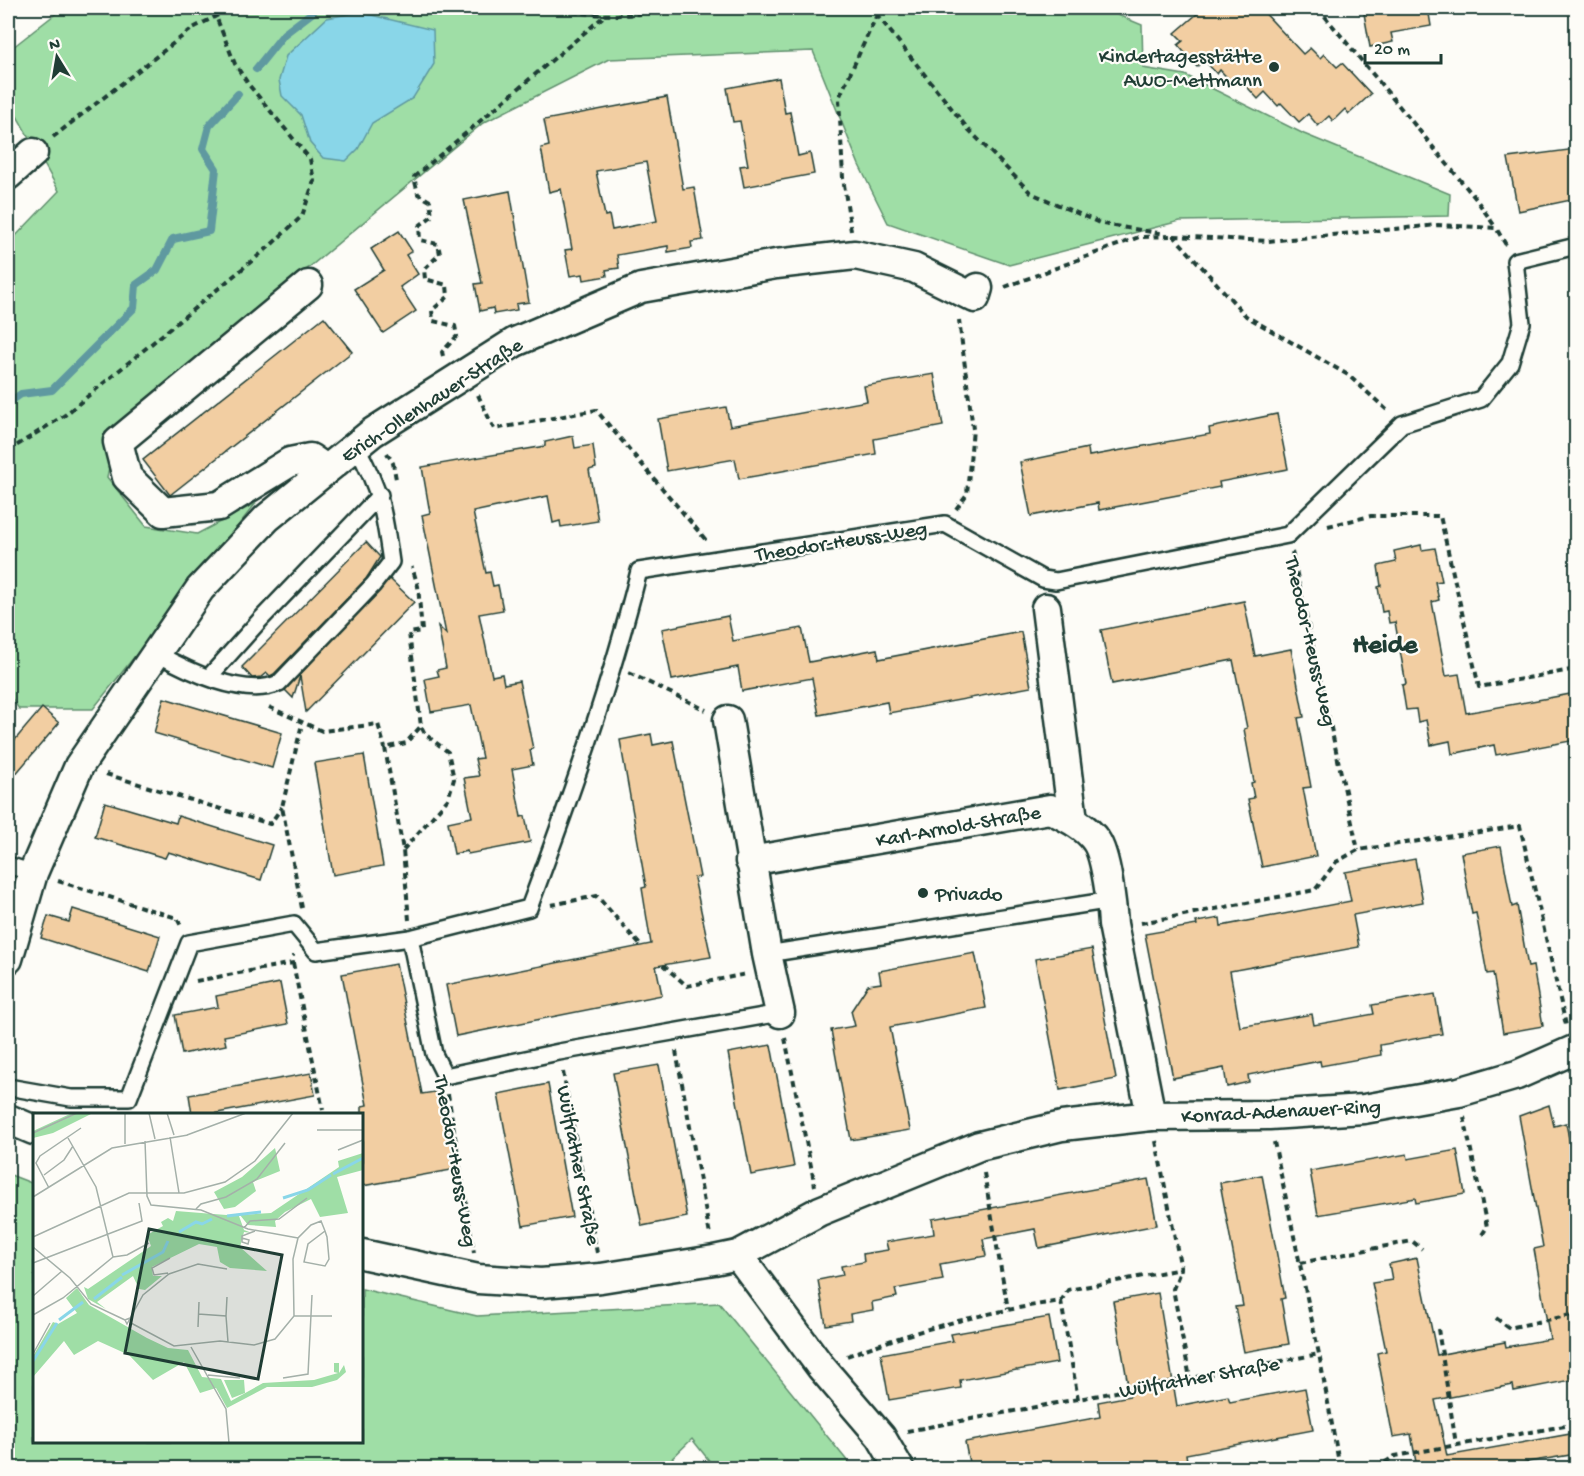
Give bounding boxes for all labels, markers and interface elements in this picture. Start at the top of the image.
north arrow [27,27,87,87]
scale bar [1365,27,1442,65]
text: N [48,35,62,56]
text: 20 m [1374,40,1410,61]
place label: Kindertagesstätte AWO-Mettmann [1099,46,1263,95]
marker: Kindertagesstätte AWO-Mettmann [1267,60,1281,74]
street label: Erich-Ollenhauer-Straße [337,333,529,470]
street label: Theodor-Heuss-Weg [753,518,929,570]
street label: Theodor-Heuss-Weg [1277,553,1340,729]
district label: Heide [1353,631,1419,663]
street label: Karl-Arnold-Straße [874,801,1044,855]
place label: Privado [934,884,1003,909]
marker: Privado [916,886,930,900]
street label: Theodor-Heuss-Weg [426,1073,481,1249]
street label: Wülfrather Straße [549,1084,605,1249]
street label: Konrad-Adenauer-Ring [1181,1096,1382,1131]
inset map [33,1113,363,1443]
street label: Wülfrather Straße [1118,1353,1283,1406]

